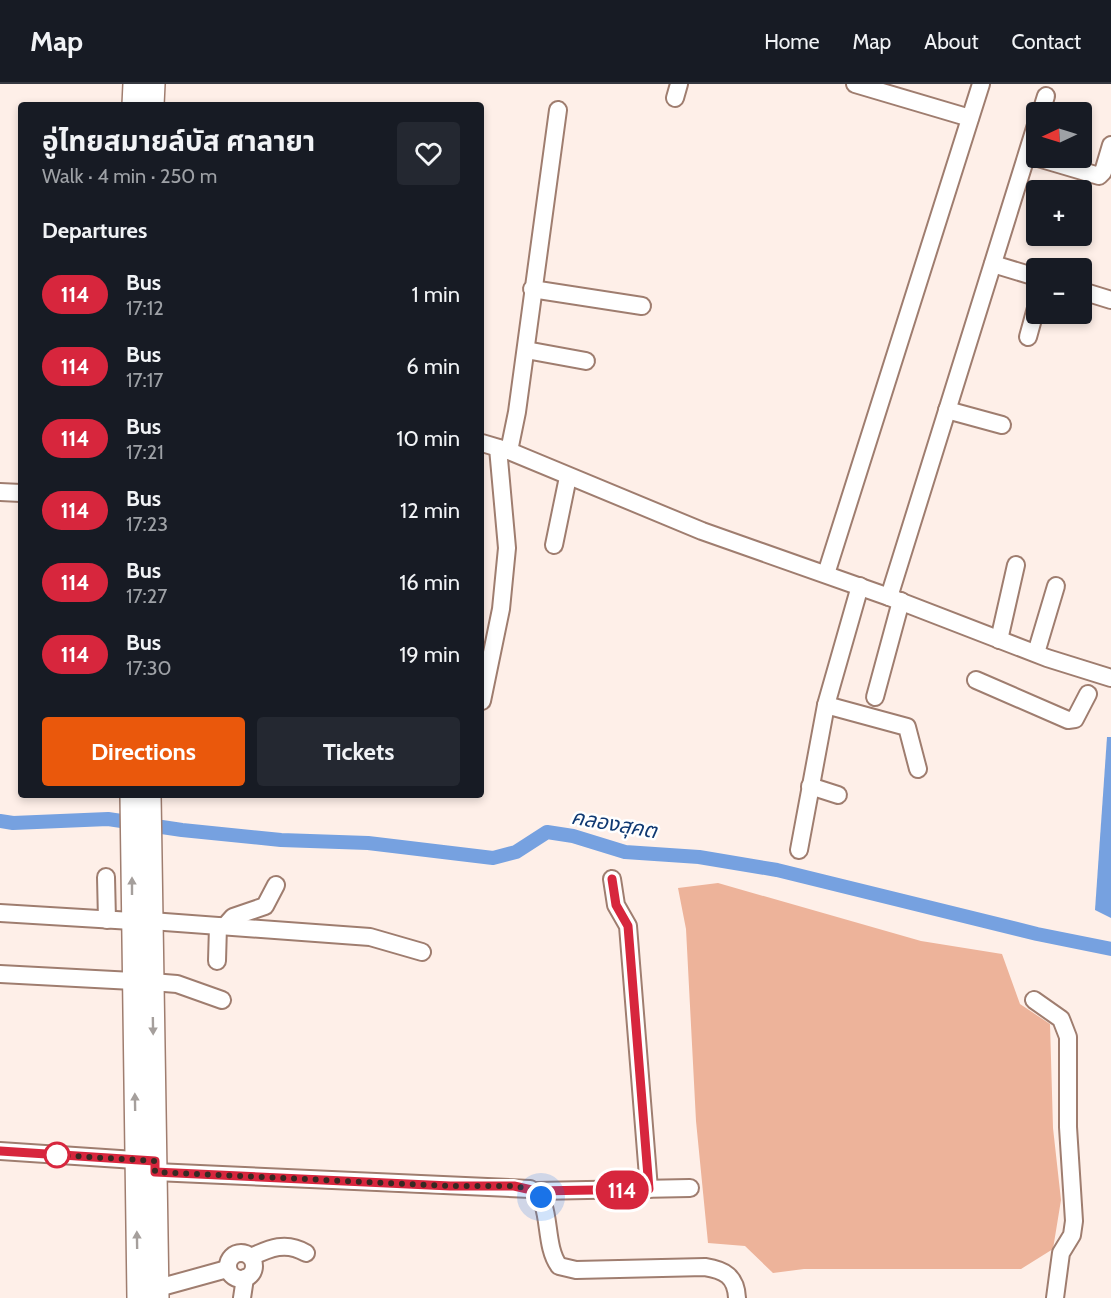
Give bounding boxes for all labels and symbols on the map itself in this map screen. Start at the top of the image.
north arrow [1026,102,1092,168]
water label: คลองสุคต [569,804,660,845]
one-way arrow [127,876,136,895]
one-way arrow [148,1017,158,1036]
one-way arrow [130,1092,139,1111]
unlabelled marker [44,1142,70,1168]
line badge: 114 [588,1170,656,1210]
your location [526,1182,556,1212]
one-way arrow [132,1230,142,1249]

